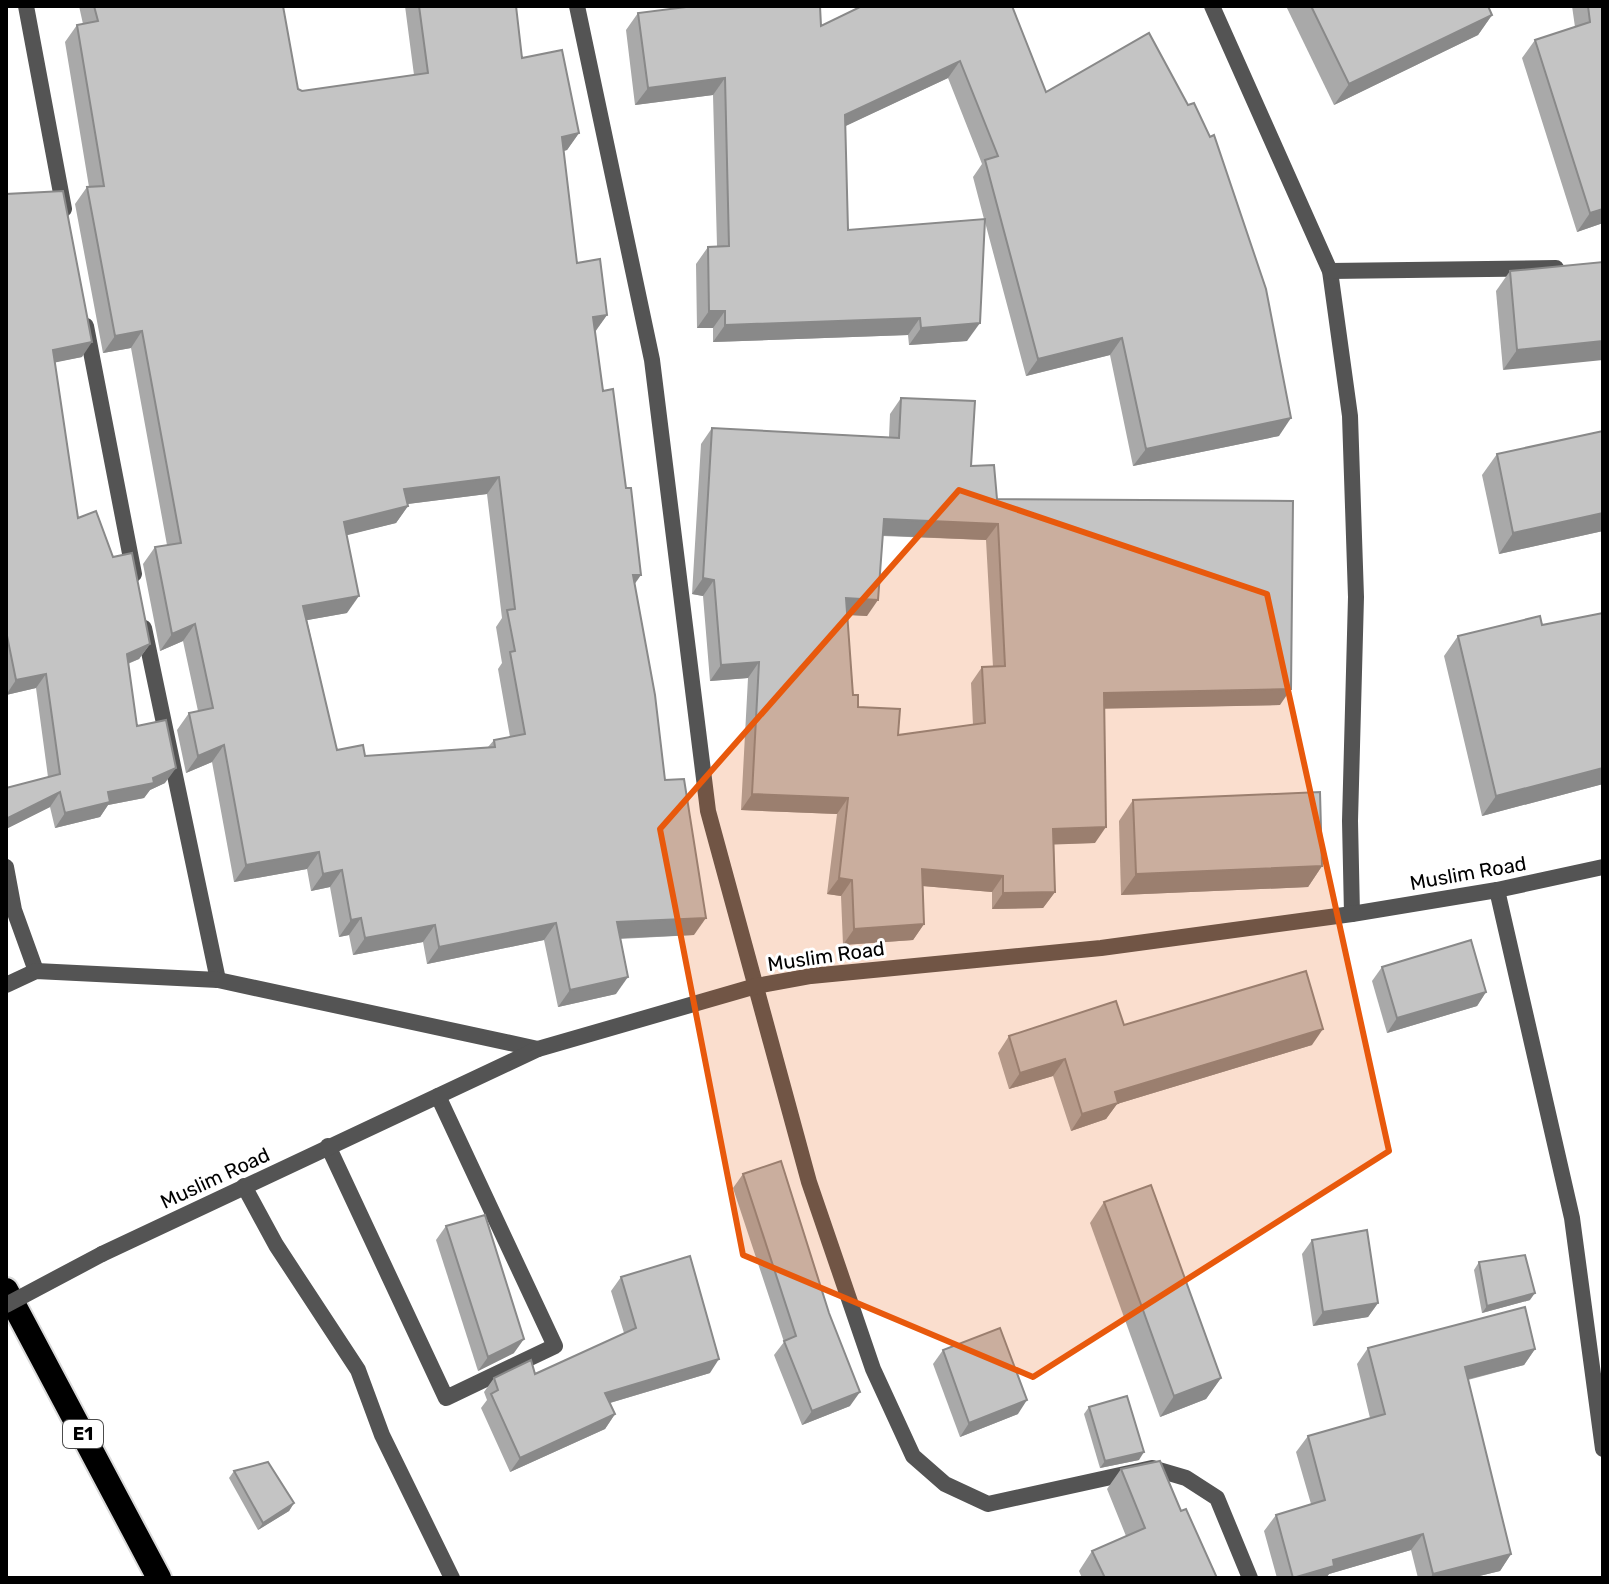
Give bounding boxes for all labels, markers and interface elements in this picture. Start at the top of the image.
street label: Muslim Road [1408,851,1528,895]
street label: Muslim Road [766,936,886,976]
street label: Muslim Road [156,1142,274,1214]
road number: E1 [63,1420,103,1448]

